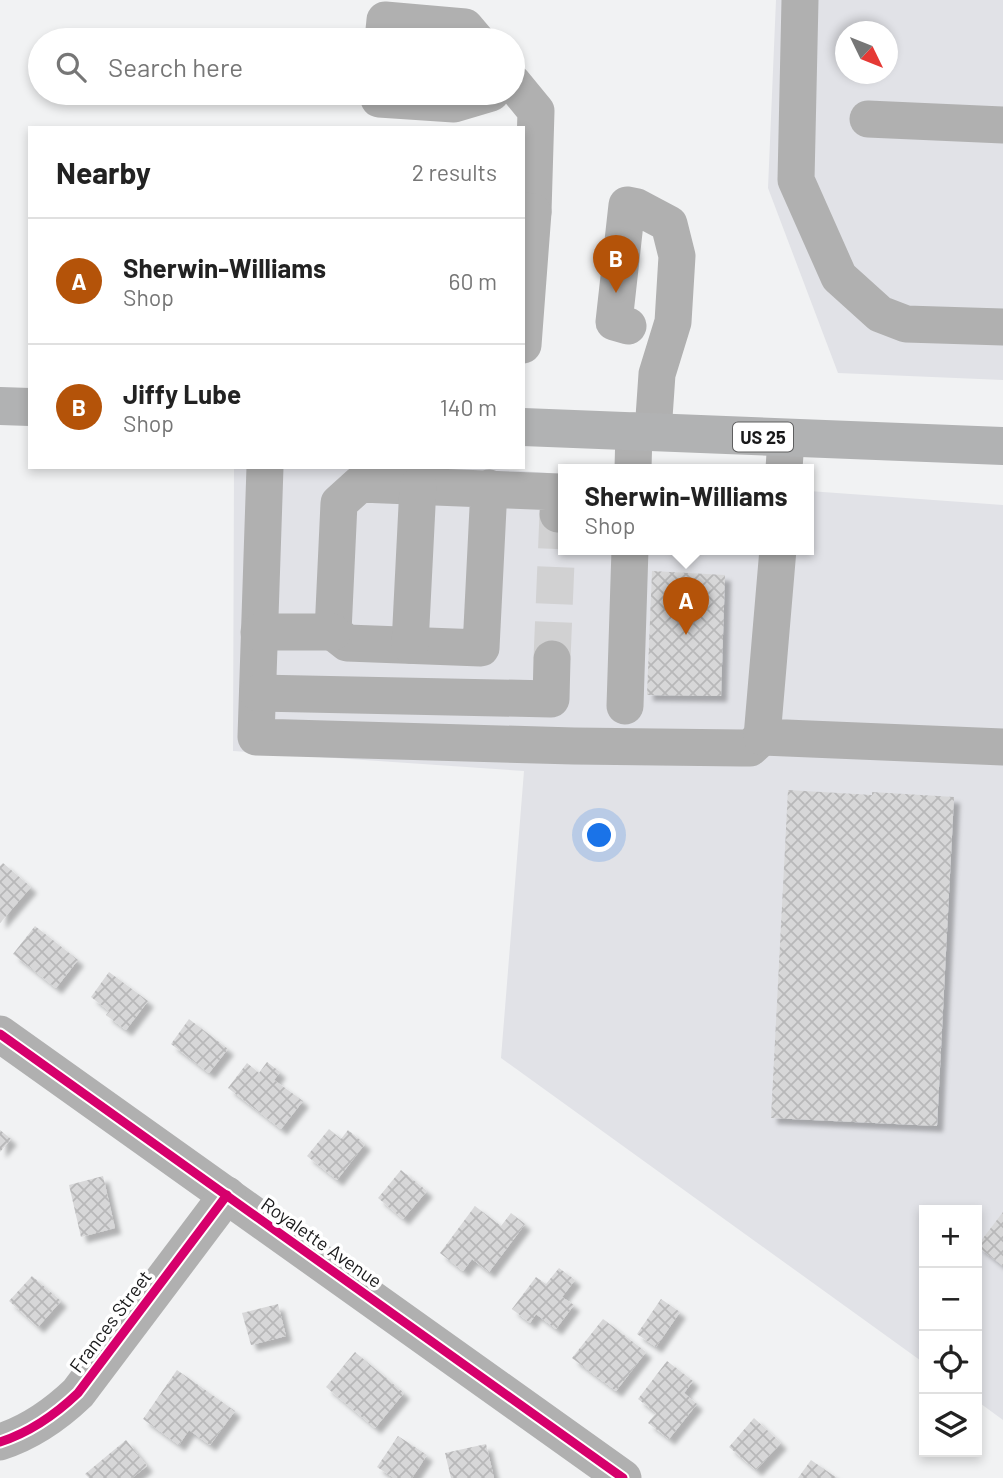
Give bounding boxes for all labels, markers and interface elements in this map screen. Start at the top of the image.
north arrow [835,21,898,84]
search box [28,28,525,105]
icon: search [52,48,90,86]
text: Search here [108,51,243,82]
text: Nearby [56,154,151,190]
text: 2 results [412,158,497,186]
pin: B [593,235,639,293]
text: Sherwin-Williams [123,252,326,283]
text: A [71,267,87,295]
text: 60 m [449,267,497,295]
text: Shop [123,283,174,311]
text: Jiffy Lube [123,378,241,409]
text: B [72,393,86,421]
text: 140 m [440,393,497,421]
text: Shop [123,409,174,437]
road number: US 25 [733,422,793,452]
popup [558,464,814,555]
text: Sherwin-Williams [584,480,788,511]
text: Shop [584,511,635,539]
pin: A [663,577,709,635]
your location [582,818,616,852]
street label: Royalette Avenue [257,1192,387,1292]
map controls [919,1205,982,1457]
button: + [919,1205,982,1268]
street label: Frances Street [64,1265,156,1377]
button: − [919,1268,982,1331]
button: locate [919,1331,982,1394]
button: layers [919,1394,982,1457]

